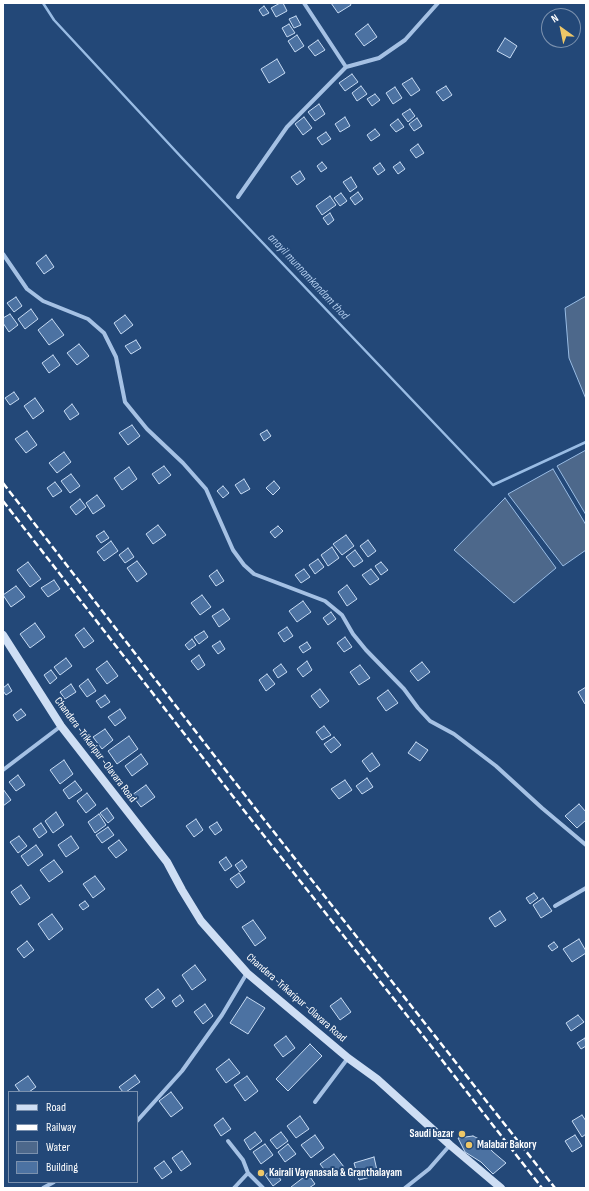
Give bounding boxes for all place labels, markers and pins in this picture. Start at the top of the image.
place label: Saudi bazar [410,1127,454,1141]
marker: Saudi bazar [457,1129,467,1139]
place label: Malabar Bakory [477,1138,537,1152]
marker: Malabar Bakory [464,1140,474,1150]
place label: Kairali Vayanasala & Granthalayam [269,1166,402,1180]
marker: Kairali Vayanasala & Granthalayam [256,1168,266,1178]

